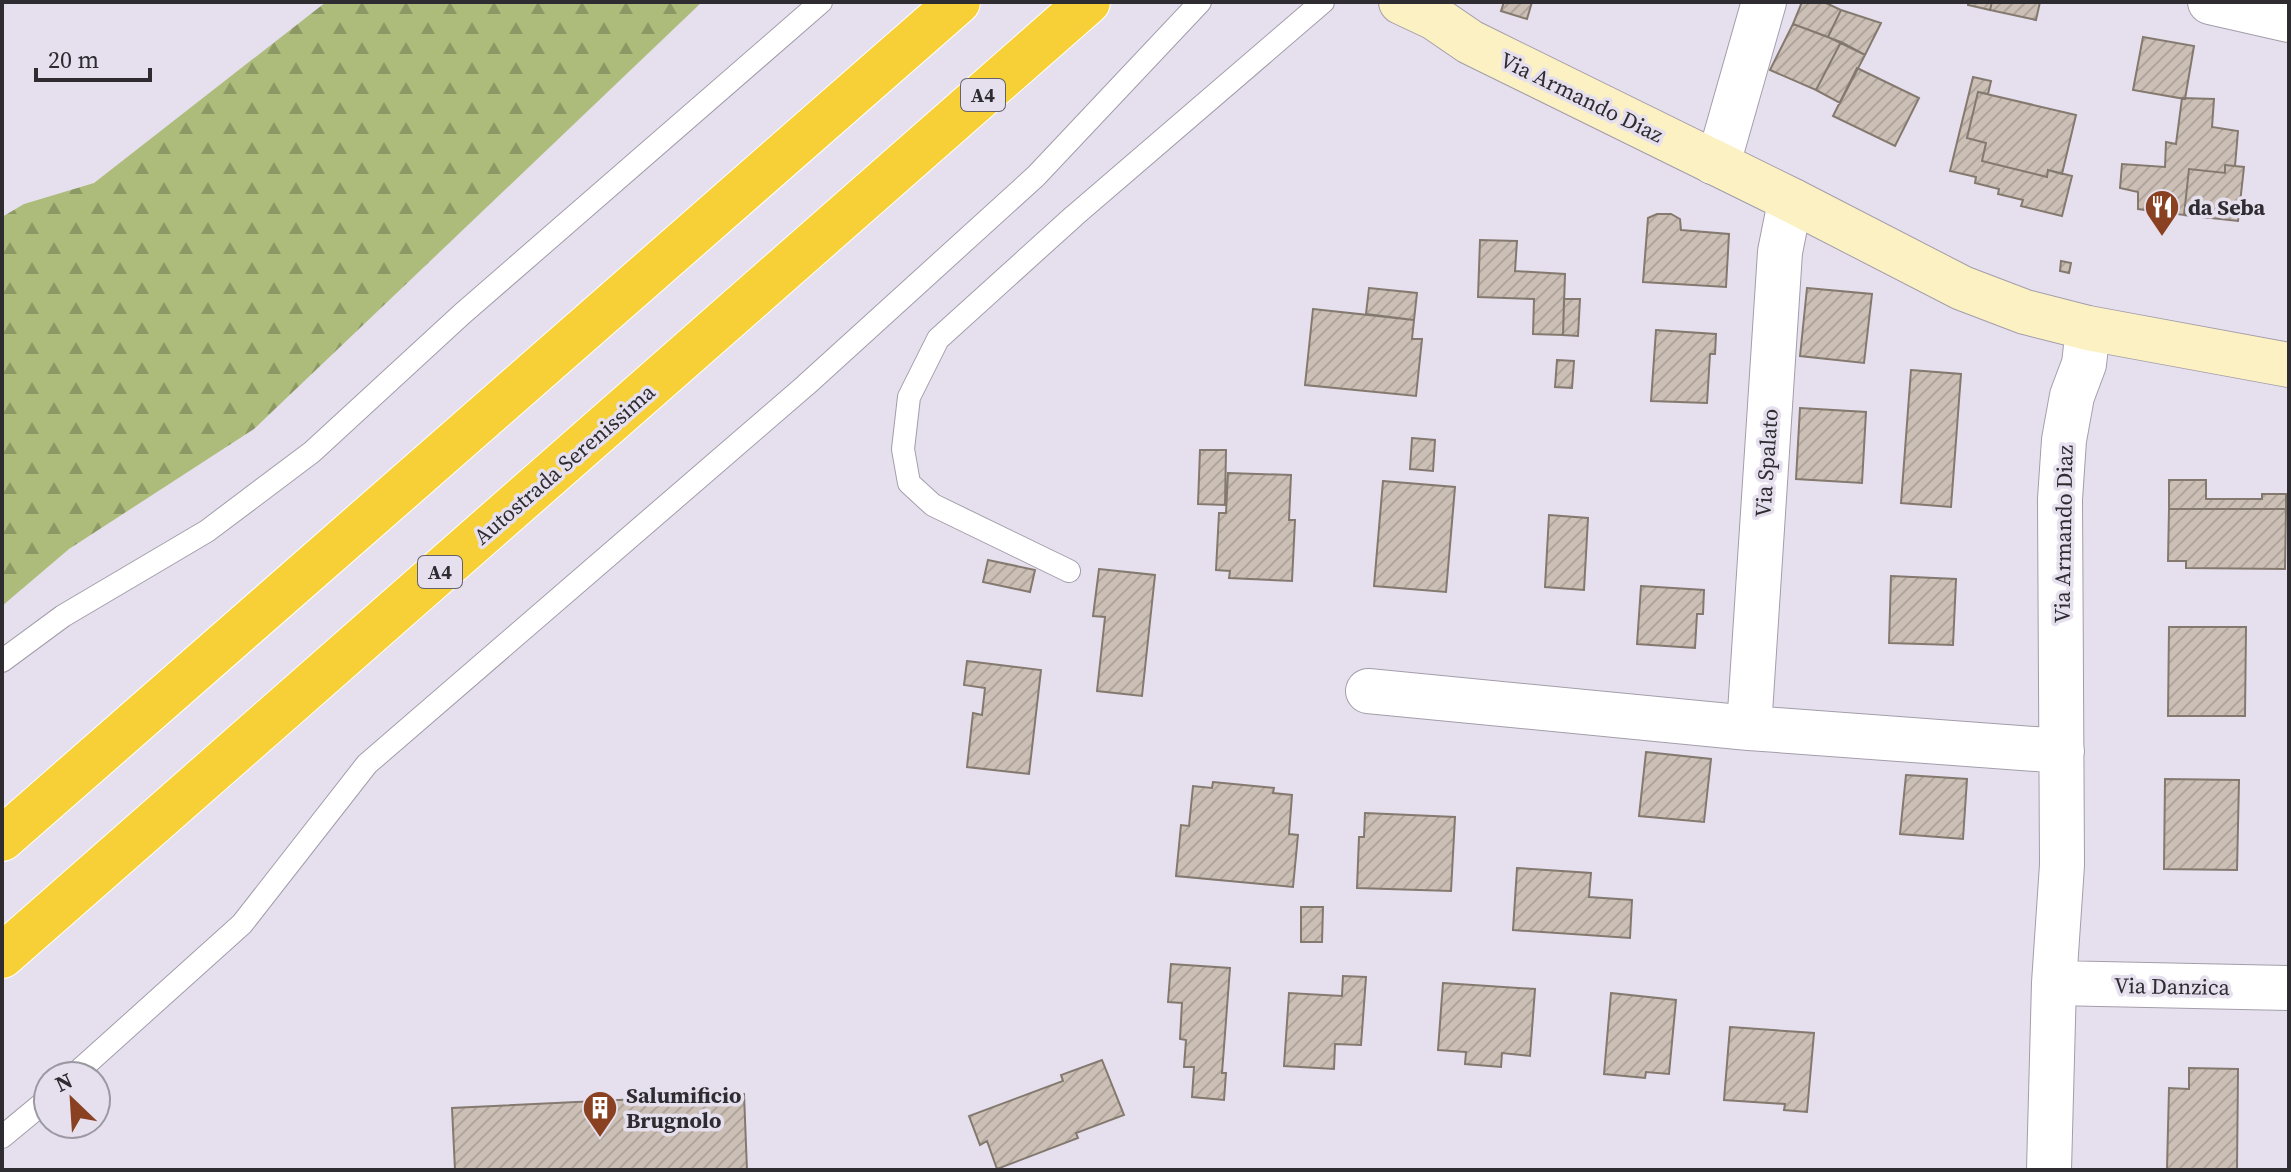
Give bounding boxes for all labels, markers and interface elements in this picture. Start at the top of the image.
scale bar [36,32,150,82]
text: 20 m [48,43,99,76]
street label: Via Armando Diaz [1495,44,1669,150]
road number: A4 [961,79,1005,111]
restaurant icon: da Seba [2143,188,2181,238]
place label: da Seba [2188,192,2265,222]
street label: Autostrada Serenissima [467,376,662,551]
street label: Via Spalato [1747,408,1785,518]
street label: Via Armando Diaz [2046,445,2080,623]
road number: A4 [418,556,462,588]
street label: Via Danzica [2114,970,2231,1002]
north arrow [32,1060,112,1140]
text: N [50,1065,77,1099]
place label: Salumificio Brugnolo [626,1080,741,1135]
building icon: Salumificio Brugnolo [581,1089,619,1139]

